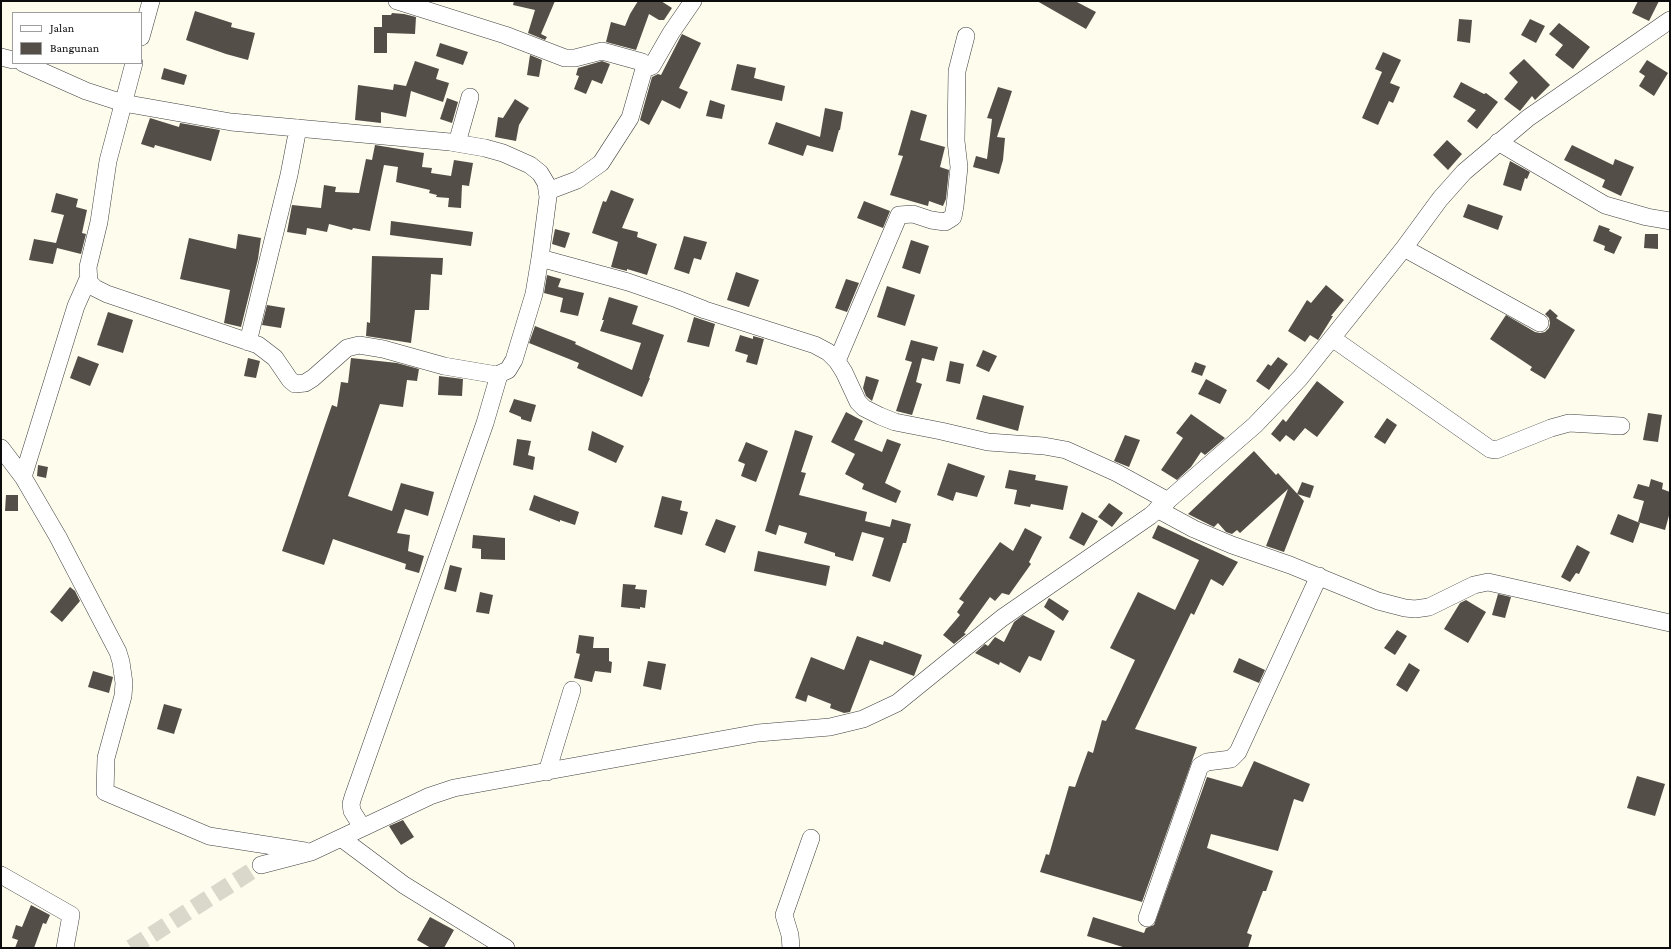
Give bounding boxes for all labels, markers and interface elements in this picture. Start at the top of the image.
legend [12,12,142,64]
text: Jalan [50,21,74,35]
text: Bangunan [50,41,99,55]

